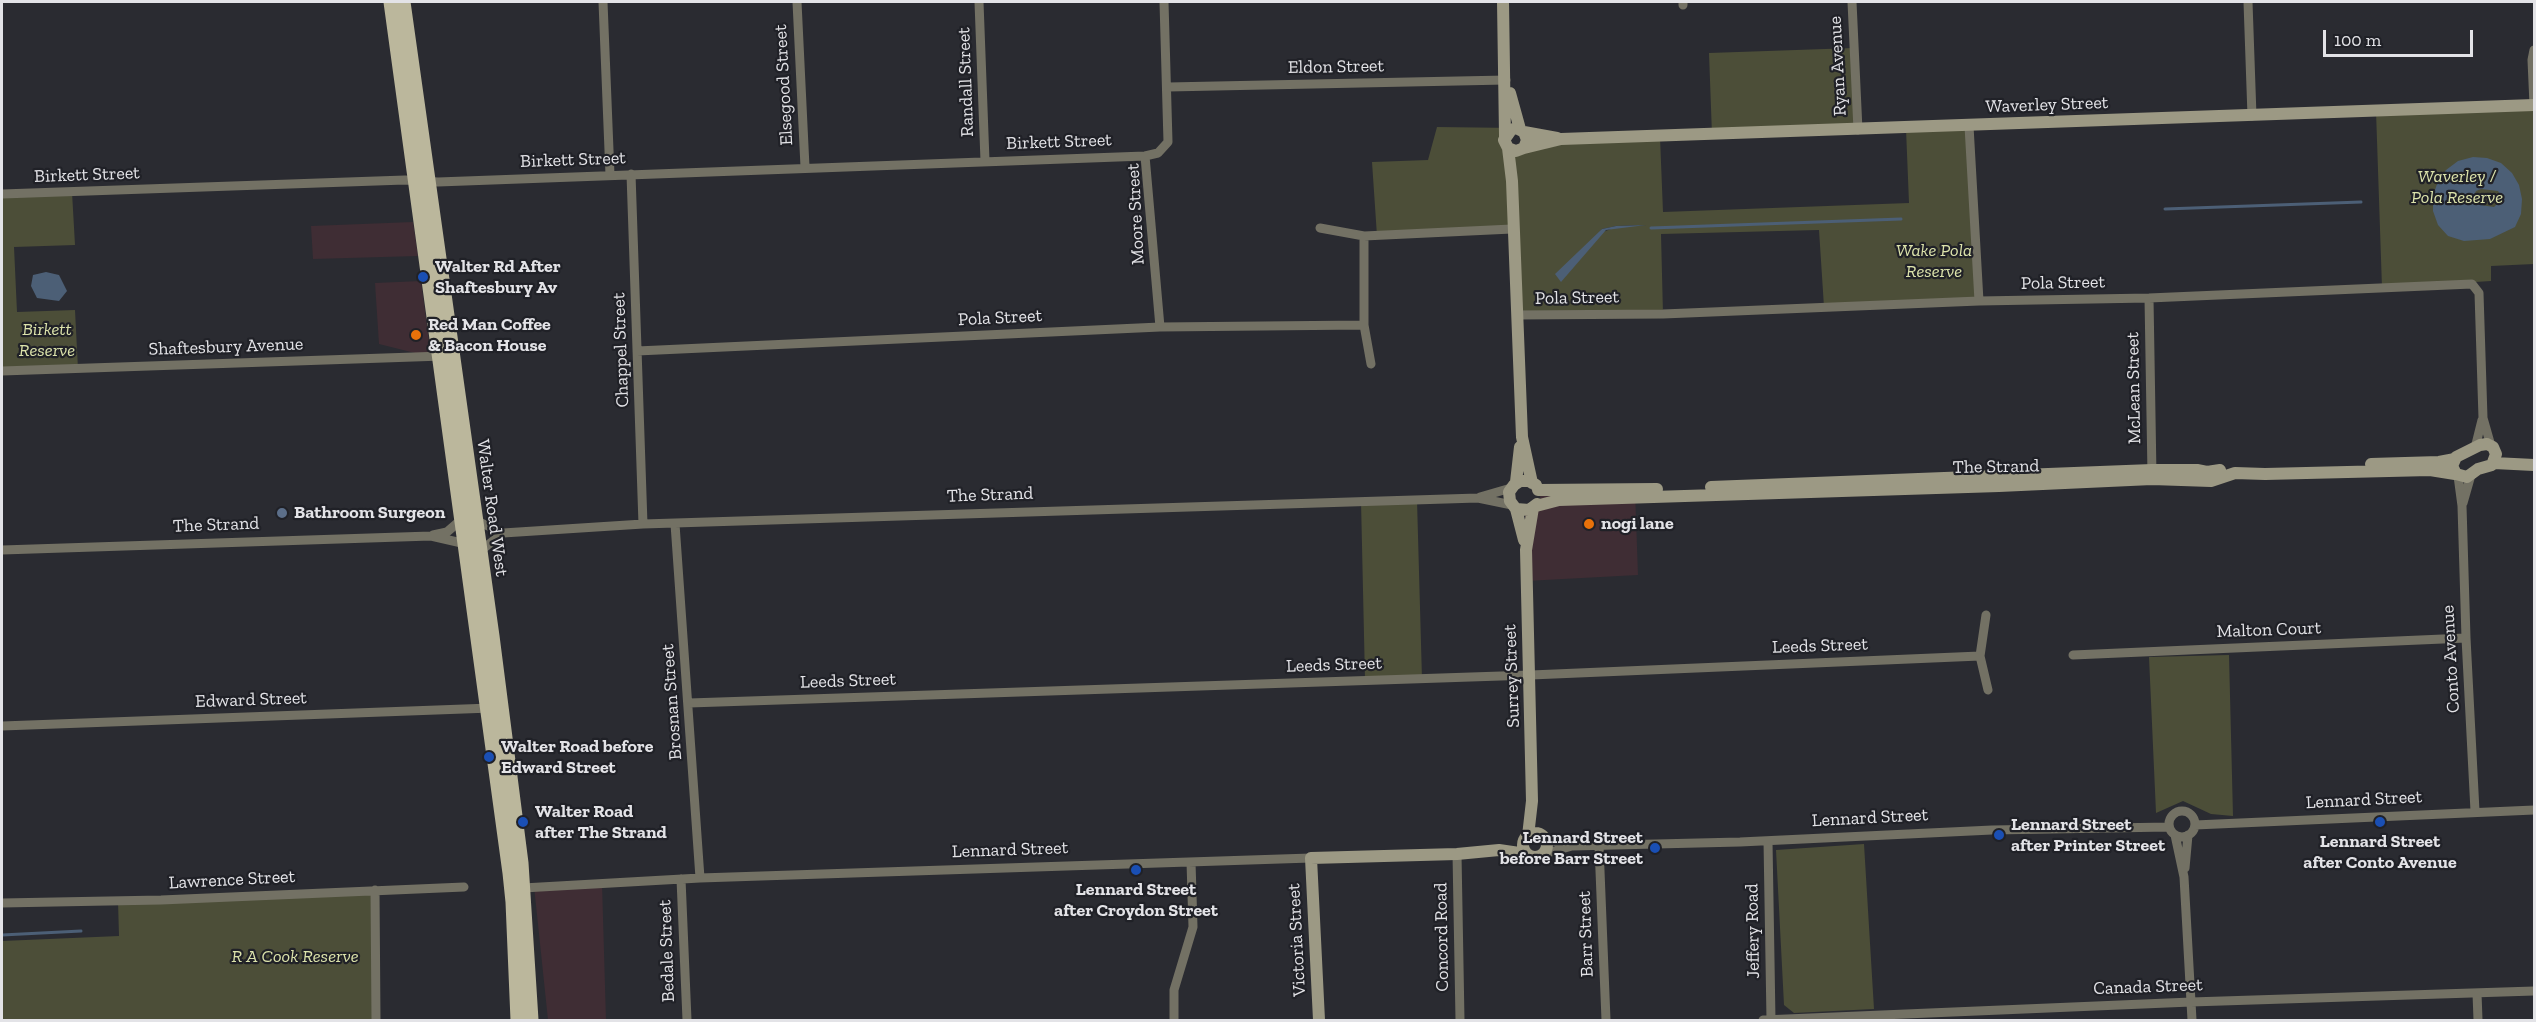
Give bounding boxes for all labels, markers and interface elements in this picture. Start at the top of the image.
street label: Ryan Avenue [1825,15,1851,117]
scale bar [2326,18,2476,56]
street label: Elsegood Street [770,24,798,146]
street label: Randall Street [953,27,979,137]
text: 100 m [2334,29,2381,51]
street label: Eldon Street [1288,55,1384,79]
street label: Waverley Street [1985,92,2109,118]
street label: Birkett Street [1006,129,1112,155]
street label: Birkett Street [520,147,626,173]
street label: Birkett Street [34,162,140,188]
street label: Moore Street [1123,163,1149,265]
park label: Waverley / Pola Reserve [2411,166,2503,208]
park label: Wake Pola Reserve [1896,240,1972,282]
place label: Walter Rd After Shaftesbury Av [435,256,561,298]
marker: Walter Rd After Shaftesbury Av [416,270,430,284]
street label: Pola Street [2021,271,2105,295]
street label: Pola Street [1535,286,1619,310]
street label: Chappel Street [608,292,634,408]
street label: Pola Street [957,305,1043,331]
place label: Red Man Coffee & Bacon House [428,314,551,356]
park label: Birkett Reserve [19,319,75,362]
marker: Red Man Coffee & Bacon House [409,328,423,342]
street label: McLean Street [2122,332,2146,444]
street label: Shaftesbury Avenue [148,334,304,360]
street label: Walter Road West [472,438,512,578]
street label: The Strand [1953,455,2039,479]
street label: The Strand [946,483,1034,507]
place label: Bathroom Surgeon [294,502,445,524]
marker: Bathroom Surgeon [275,506,289,520]
street label: The Strand [172,513,260,537]
place label: nogi lane [1601,513,1674,535]
marker: nogi lane [1582,517,1596,531]
street label: Conto Avenue [2437,604,2465,714]
street label: Malton Court [2216,617,2322,643]
street label: Surrey Street [1499,624,1525,728]
street label: Leeds Street [1772,634,1868,658]
street label: Brosnan Street [657,643,687,761]
street label: Leeds Street [1286,653,1382,677]
street label: Leeds Street [800,669,896,693]
street label: Edward Street [195,687,307,713]
place label: Walter Road before Edward Street [501,736,653,778]
marker: Walter Road before Edward Street [482,750,496,764]
street label: Lennard Street [2305,786,2423,814]
place label: Walter Road after The Strand [535,801,667,844]
street label: Lennard Street [1811,804,1929,832]
place label: Lennard Street after Printer Street [2011,814,2165,856]
marker: Walter Road after The Strand [516,815,530,829]
marker: Lennard Street after Conto Avenue [2373,815,2387,829]
place label: Lennard Street before Barr Street [1500,827,1643,870]
marker: Lennard Street after Printer Street [1992,828,2006,842]
place label: Lennard Street after Conto Avenue [2303,831,2457,874]
street label: Lennard Street [951,837,1069,863]
marker: Lennard Street before Barr Street [1648,841,1662,855]
marker: Lennard Street after Croydon Street [1129,863,1143,877]
street label: Lawrence Street [168,866,296,894]
place label: Lennard Street after Croydon Street [1054,879,1218,922]
street label: Concord Road [1430,882,1454,992]
street label: Victoria Street [1283,883,1311,997]
street label: Jeffery Road [1741,883,1765,979]
street label: Barr Street [1574,891,1598,977]
street label: Bedale Street [654,899,680,1003]
park label: R A Cook Reserve [232,946,358,968]
street label: Canada Street [2093,974,2203,1000]

